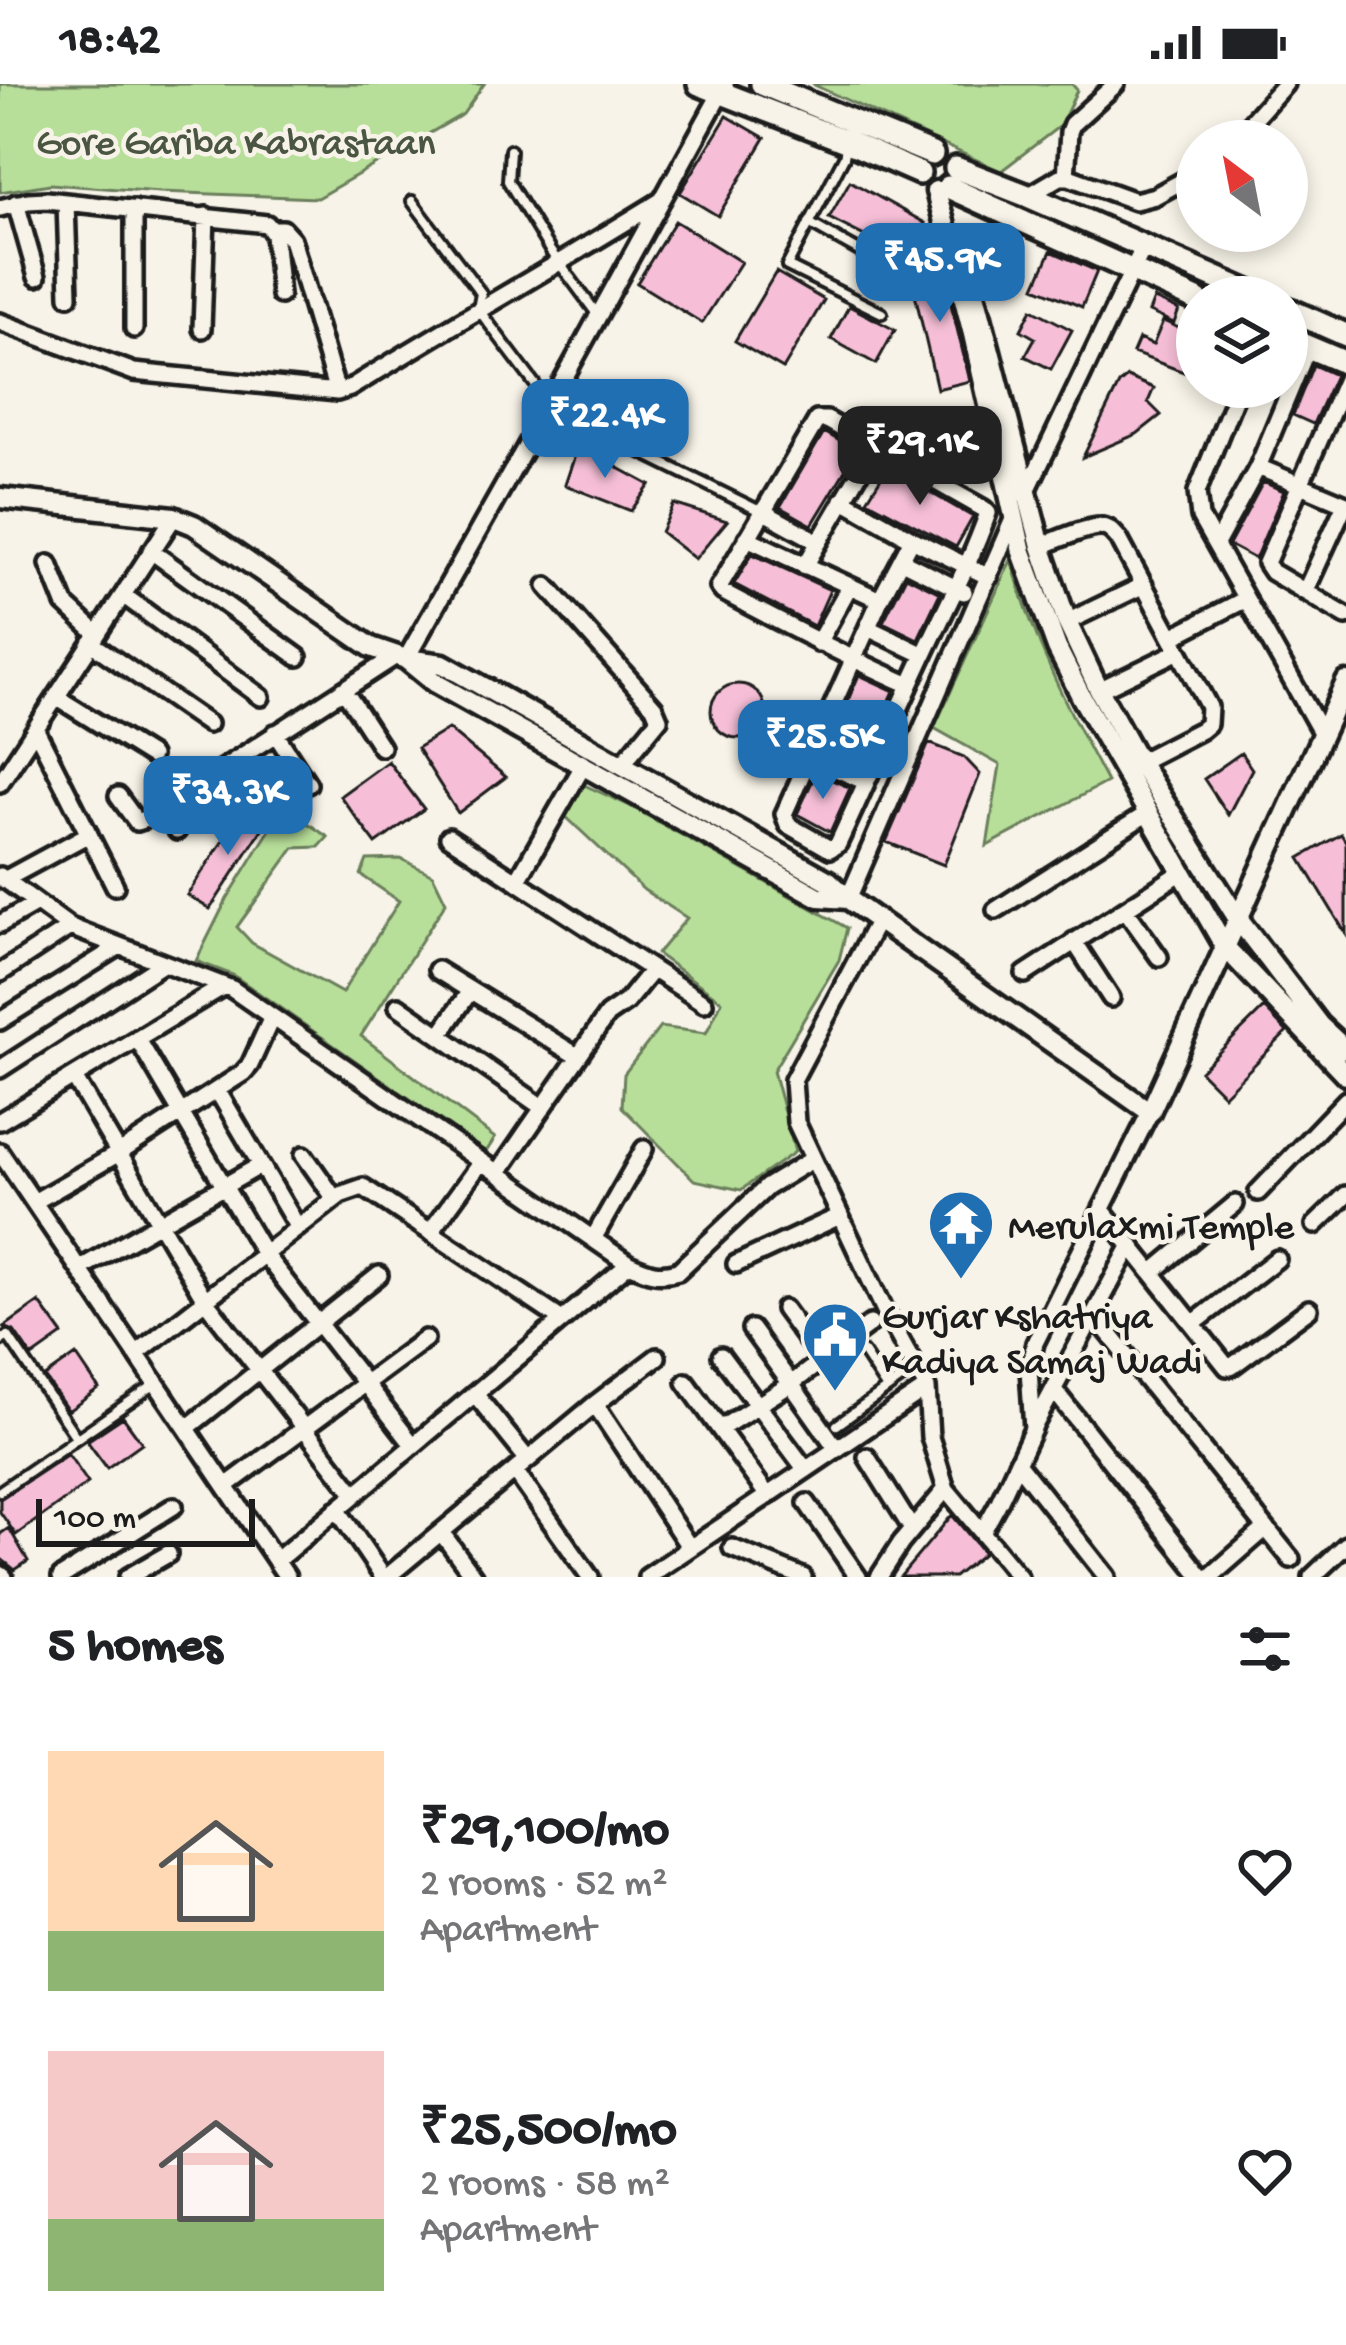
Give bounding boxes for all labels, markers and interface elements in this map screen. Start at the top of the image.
text: 18:42 [60,16,160,69]
north arrow [1176,120,1308,252]
map controls [1176,120,1308,408]
park label: Gore Gariba Kabrastaan [36,123,436,169]
pin: ₹45.9K [842,223,1038,325]
text: ₹45.9K [883,239,997,285]
button: layers [1176,276,1308,408]
pin: ₹22.4K [507,379,703,481]
text: ₹22.4K [549,395,661,441]
pin: ₹29.1K [822,406,1018,508]
text: ₹29.1K [865,422,975,468]
pin: ₹25.5K [725,700,921,802]
text: ₹25.5K [765,716,881,762]
pin: ₹34.3K [130,756,326,858]
text: ₹34.3K [171,772,285,818]
temple icon: Merulaxmi Temple [926,1188,996,1282]
place label: Merulaxmi Temple [1008,1207,1295,1253]
place label: Gurjar Kshatriya Kadiya Samaj Wadi [882,1297,1202,1388]
public building icon: Gurjar Kshatriya Kadiya Samaj Wadi [800,1300,870,1394]
scale bar [36,1493,255,1546]
text: 100 m [54,1501,136,1539]
icon: filters [1232,1616,1298,1682]
text: 5 homes [48,1619,222,1679]
icon: home [144,1799,288,1943]
text: ₹29,100/mo [420,1803,669,1863]
icon: heart [1232,1838,1298,1904]
text: 2 rooms · 52 m² [420,1863,667,1909]
text: Apartment [420,1909,596,1955]
icon: home [144,2099,288,2243]
text: ₹25,500/mo [420,2103,677,2163]
icon: heart [1232,2138,1298,2204]
text: 2 rooms · 58 m² [420,2163,670,2209]
text: Apartment [420,2209,596,2255]

